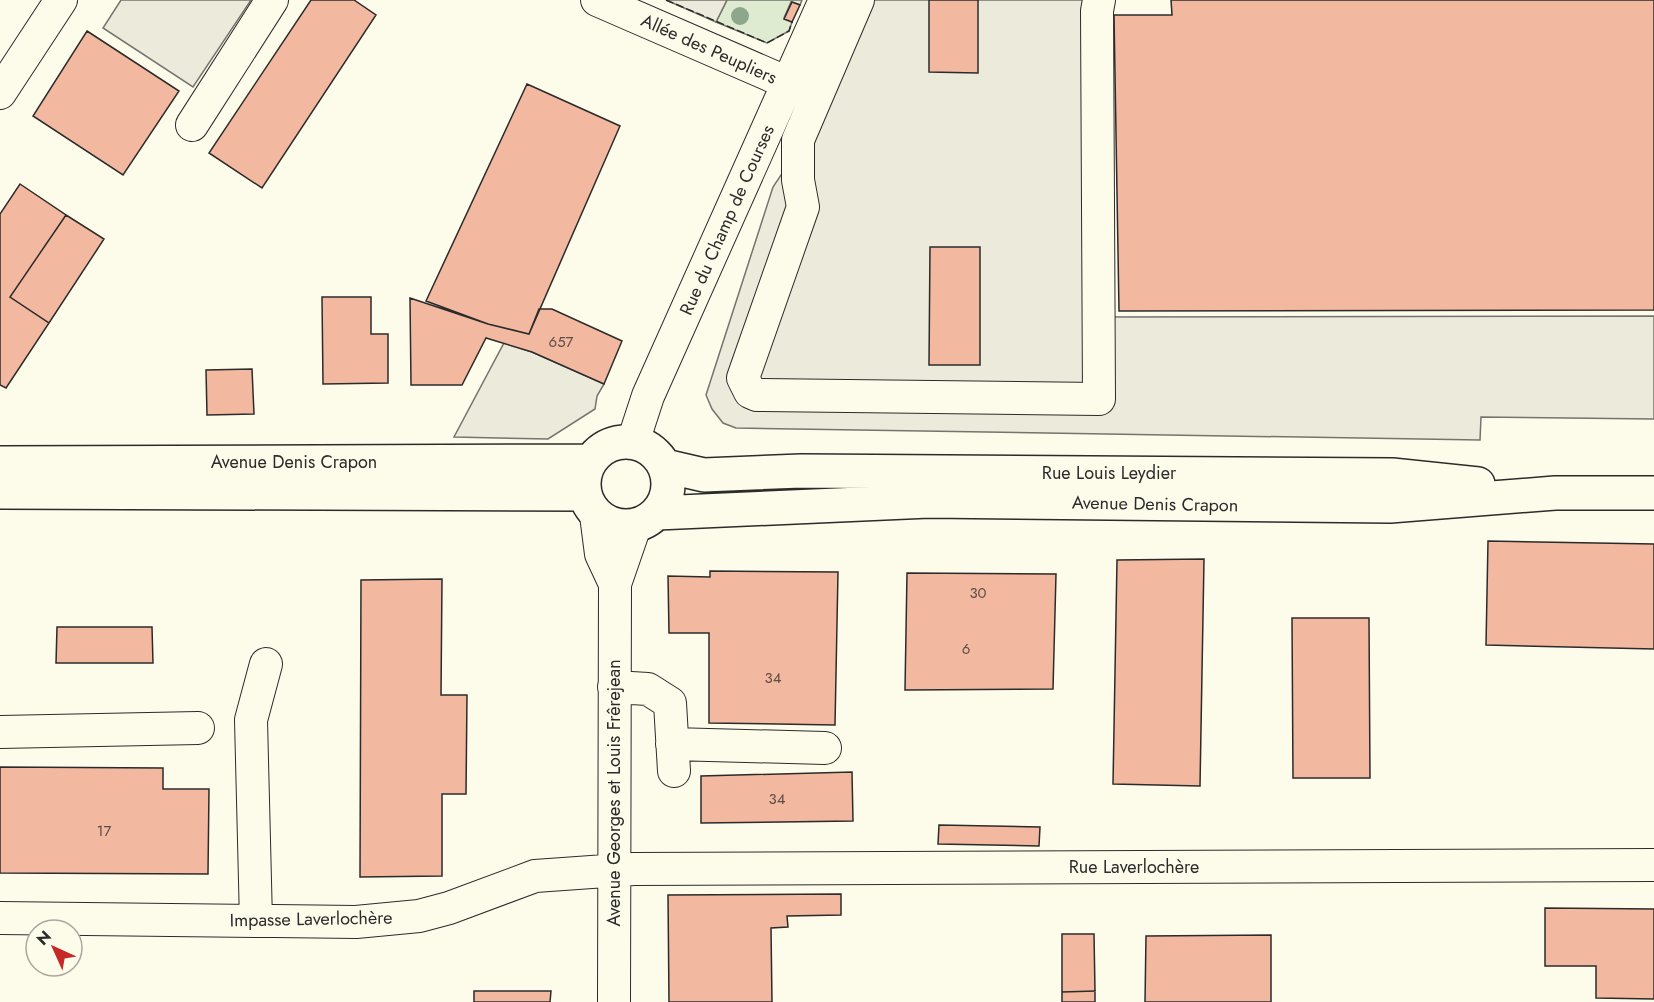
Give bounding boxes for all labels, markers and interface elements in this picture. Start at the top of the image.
street label: Allée des Peupliers [637,7,781,91]
street label: Rue du Champ de Courses [673,121,781,319]
house number: 657 [549,331,574,353]
street label: Avenue Denis Crapon [211,449,377,475]
street label: Rue Louis Leydier [1042,460,1177,486]
street label: Avenue Denis Crapon [1072,490,1238,518]
house number: 30 [969,582,987,604]
house number: 6 [962,638,970,660]
street label: Avenue Georges et Louis Frêrejean [601,659,627,927]
house number: 34 [765,667,782,689]
house number: 34 [769,788,786,810]
house number: 17 [97,820,111,842]
street label: Rue Laverlochère [1069,854,1199,880]
street label: Impasse Laverlochère [229,905,393,933]
north arrow [24,918,84,978]
text: N [31,925,56,950]

